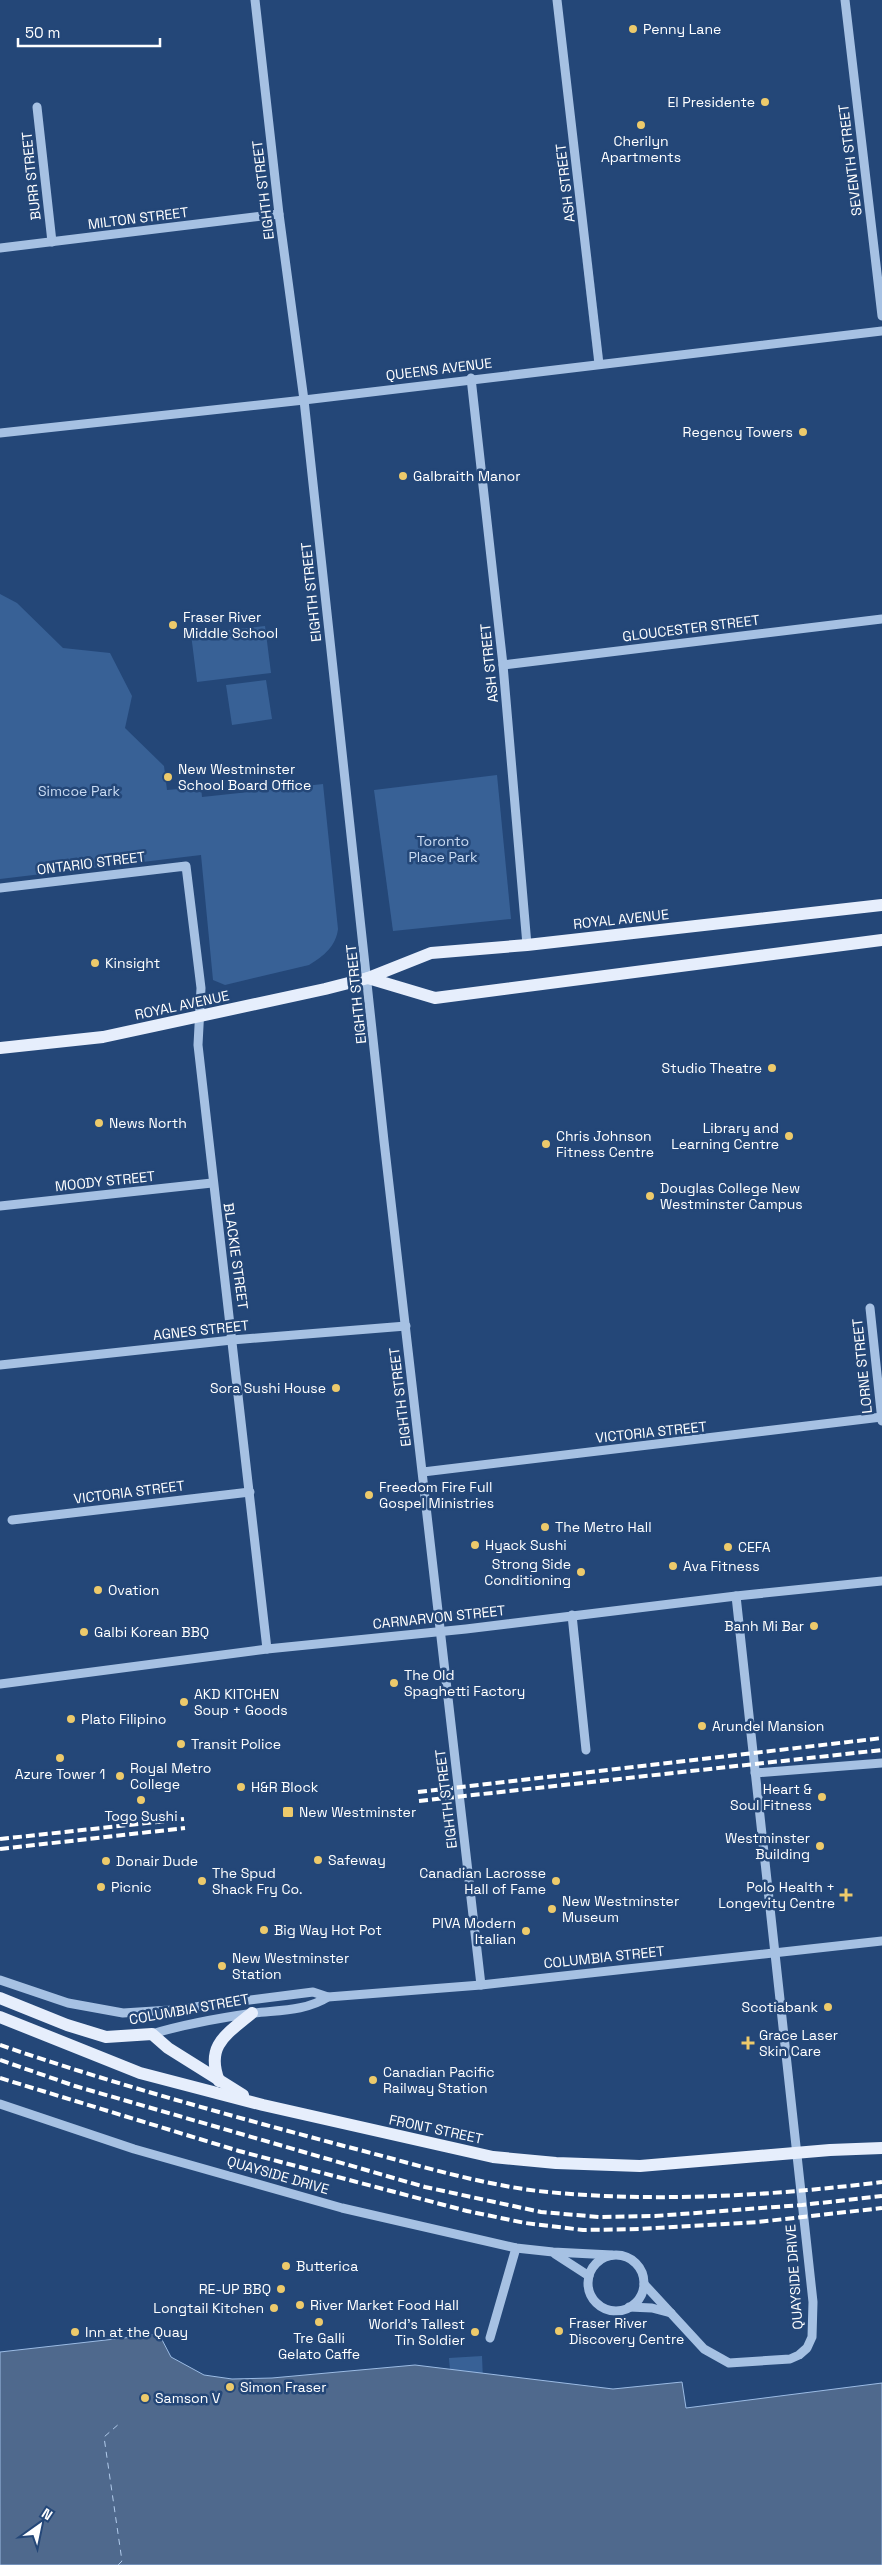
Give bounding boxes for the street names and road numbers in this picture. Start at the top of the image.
street label: SEVENTH STREET [834,103,866,217]
street label: BURR STREET [17,131,45,221]
street label: EIGHTH STREET [248,139,278,241]
street label: ASH STREET [551,143,579,223]
street label: MILTON STREET [87,203,189,233]
street label: QUEENS AVENUE [385,354,493,384]
street label: EIGHTH STREET [297,541,325,643]
street label: GLOUCESTER STREET [621,611,761,645]
street label: ASH STREET [476,623,502,703]
street label: ONTARIO STREET [36,847,146,879]
street label: ROYAL AVENUE [572,905,670,933]
street label: EIGHTH STREET [342,943,370,1045]
street label: ROYAL AVENUE [133,986,231,1024]
street label: MOODY STREET [54,1167,156,1195]
street label: BLACKIE STREET [220,1202,252,1310]
street label: AGNES STREET [152,1316,250,1344]
street label: LORNE STREET [848,1318,876,1414]
street label: EIGHTH STREET [385,1346,415,1448]
street label: VICTORIA STREET [595,1417,707,1447]
street label: VICTORIA STREET [72,1476,186,1508]
street label: CARNARVON STREET [372,1601,506,1633]
street label: EIGHTH STREET [431,1748,461,1850]
street label: COLUMBIA STREET [543,1942,665,1972]
street label: COLUMBIA STREET [128,1990,250,2028]
street label: FRONT STREET [387,2110,485,2148]
street label: QUAYSIDE DRIVE [225,2152,331,2198]
street label: QUAYSIDE DRIVE [781,2224,807,2330]

